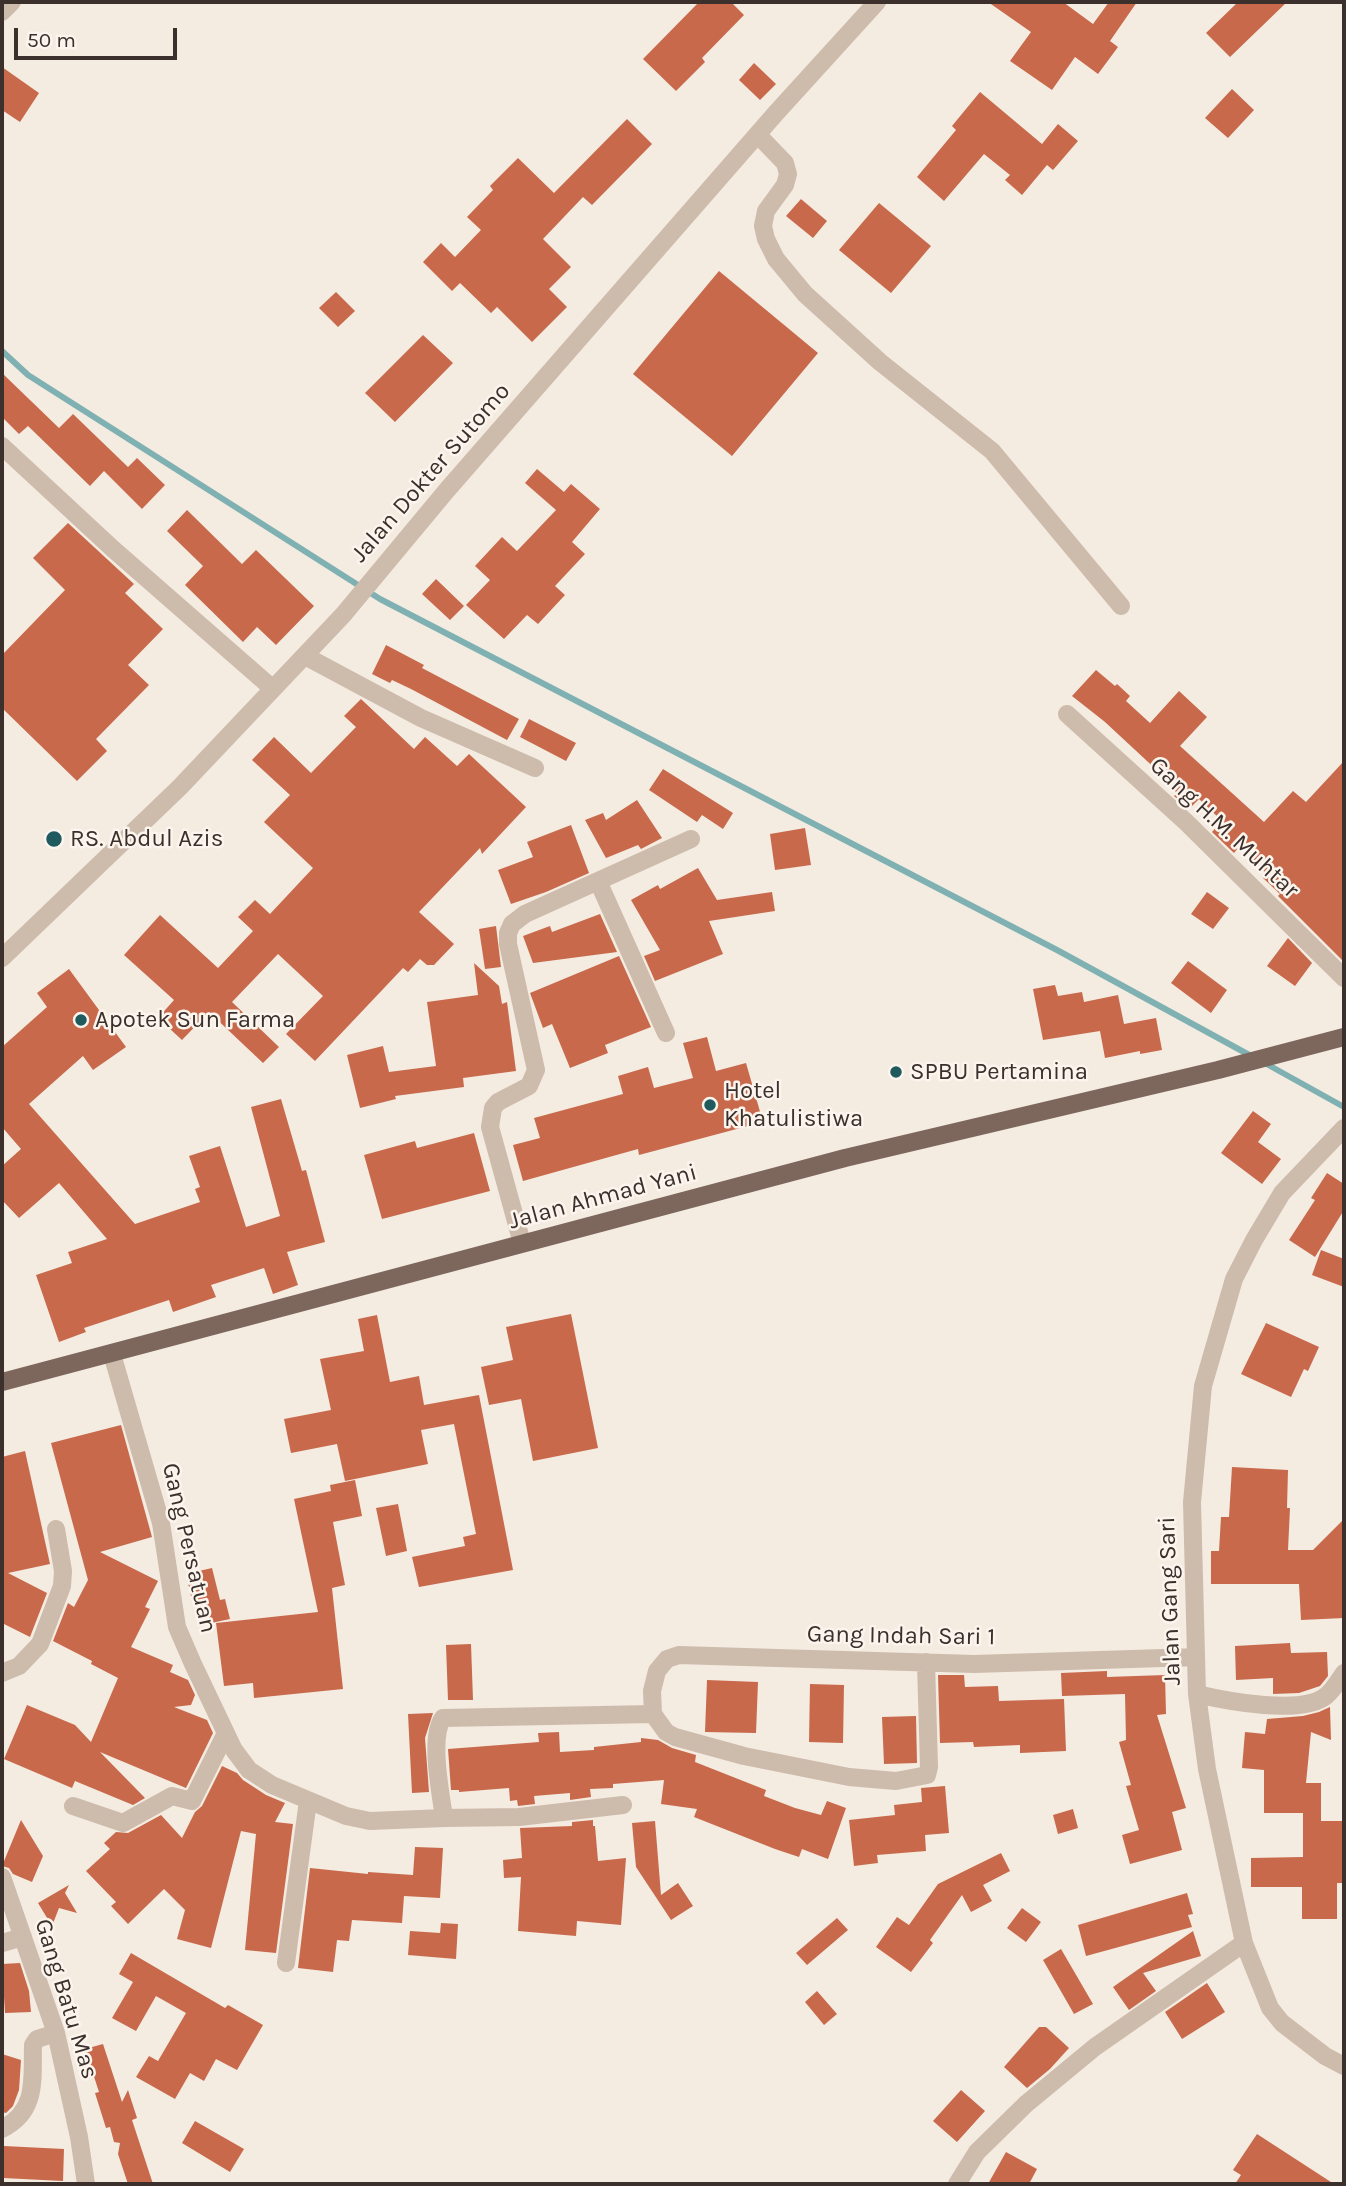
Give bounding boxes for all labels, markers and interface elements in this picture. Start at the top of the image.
scale bar [18,14,180,58]
text: 50 m [27,28,76,52]
street label: Jalan Dokter Sutomo [345,378,517,568]
street label: Gang H.M. Muhtar [1143,752,1305,904]
place label: RS. Abdul Azis [70,825,223,853]
marker: RS. Abdul Azis [44,829,64,849]
place label: Apotek Sun Farma [95,1006,295,1034]
marker: Apotek Sun Farma [73,1012,89,1028]
place label: SPBU Pertamina [910,1058,1088,1086]
marker: SPBU Pertamina [888,1064,904,1080]
place label: Hotel Khatulistiwa [724,1077,863,1133]
marker: Hotel Khatulistiwa [702,1097,718,1113]
street label: Jalan Ahmad Yani [506,1158,700,1236]
street label: Gang Persatuan [155,1460,223,1636]
street label: Jalan Gang Sari [1153,1516,1187,1686]
street label: Gang Indah Sari 1 [807,1620,995,1652]
street label: Gang Batu Mas [28,1915,104,2083]

